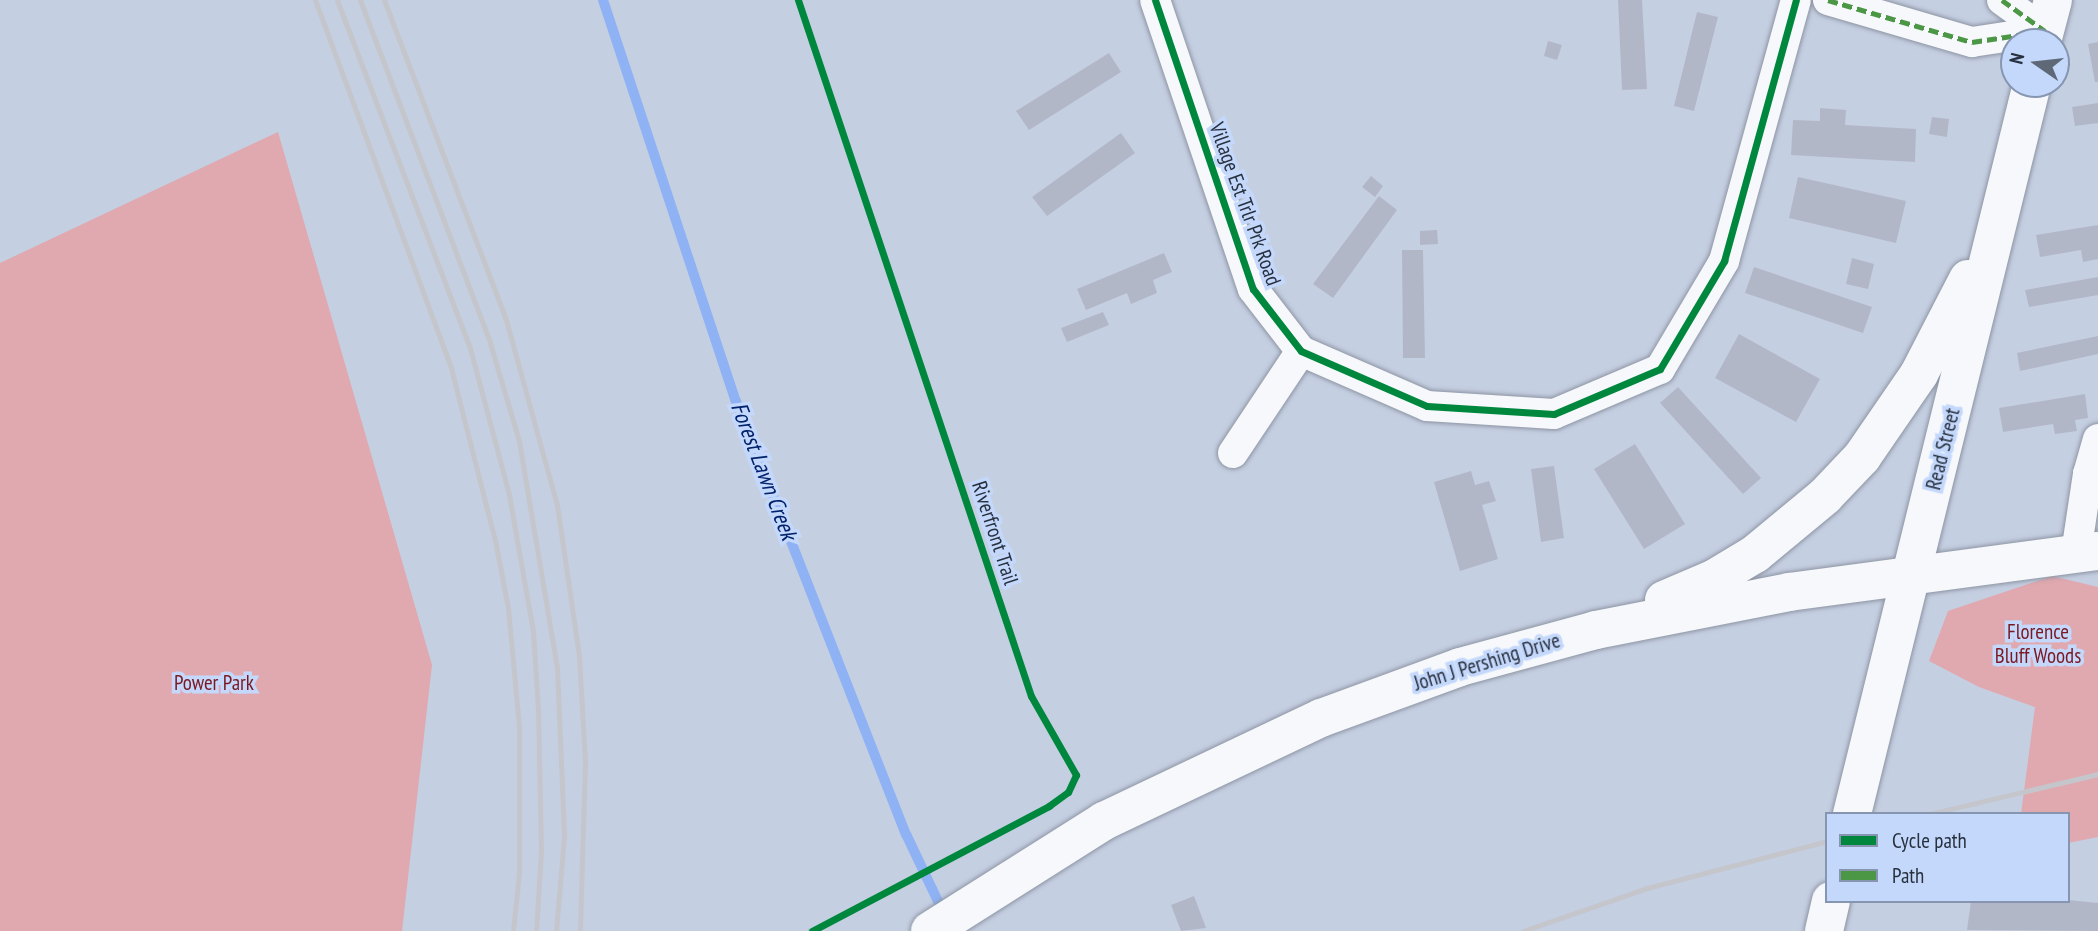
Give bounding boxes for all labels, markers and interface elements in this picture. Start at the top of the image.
north arrow [2000,28,2070,98]
text: N [2004,51,2029,66]
street label: Village Est Trlr Prk Road [1204,119,1286,289]
water label: Forest Lawn Creek [725,398,803,544]
street label: Read Street [1921,406,1965,492]
street label: Riverfront Trail [966,478,1024,588]
park label: Florence Bluff Woods [1995,619,2081,669]
street label: John J Pershing Drive [1411,628,1563,696]
park label: Power Park [174,670,254,696]
legend [1825,812,2070,903]
text: Cycle path [1892,827,1967,854]
text: Path [1892,862,1924,889]

